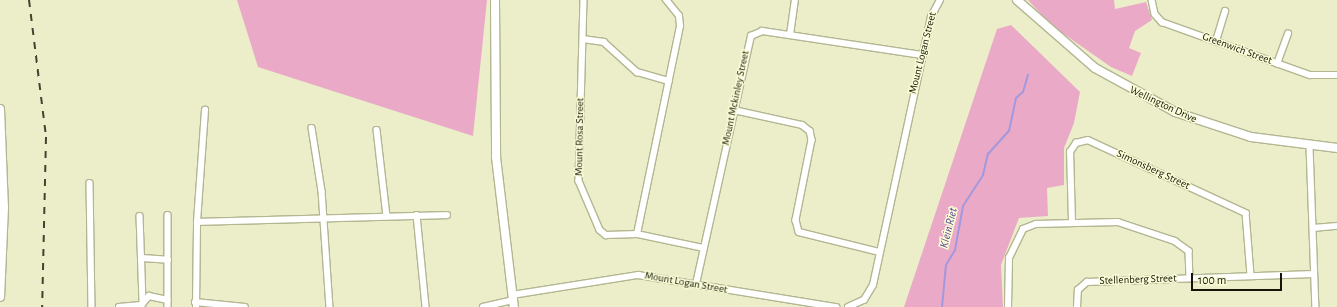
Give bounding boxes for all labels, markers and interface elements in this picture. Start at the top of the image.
street label: Mount Logan Street [906,11,940,95]
street label: Greenwich Street [1200,30,1274,68]
street label: Mount Mckinley Street [720,49,752,147]
street label: Wellington Drive [1127,84,1199,126]
street label: Mount Rosa Street [573,98,587,176]
street label: Simonsberg Street [1114,147,1192,193]
water label: Klein Riet [937,206,961,250]
scale bar [1193,265,1284,291]
street label: Mount Logan Street [644,269,728,297]
street label: Stellenberg Street [1099,272,1177,288]
text: 100 m [1198,274,1226,286]

